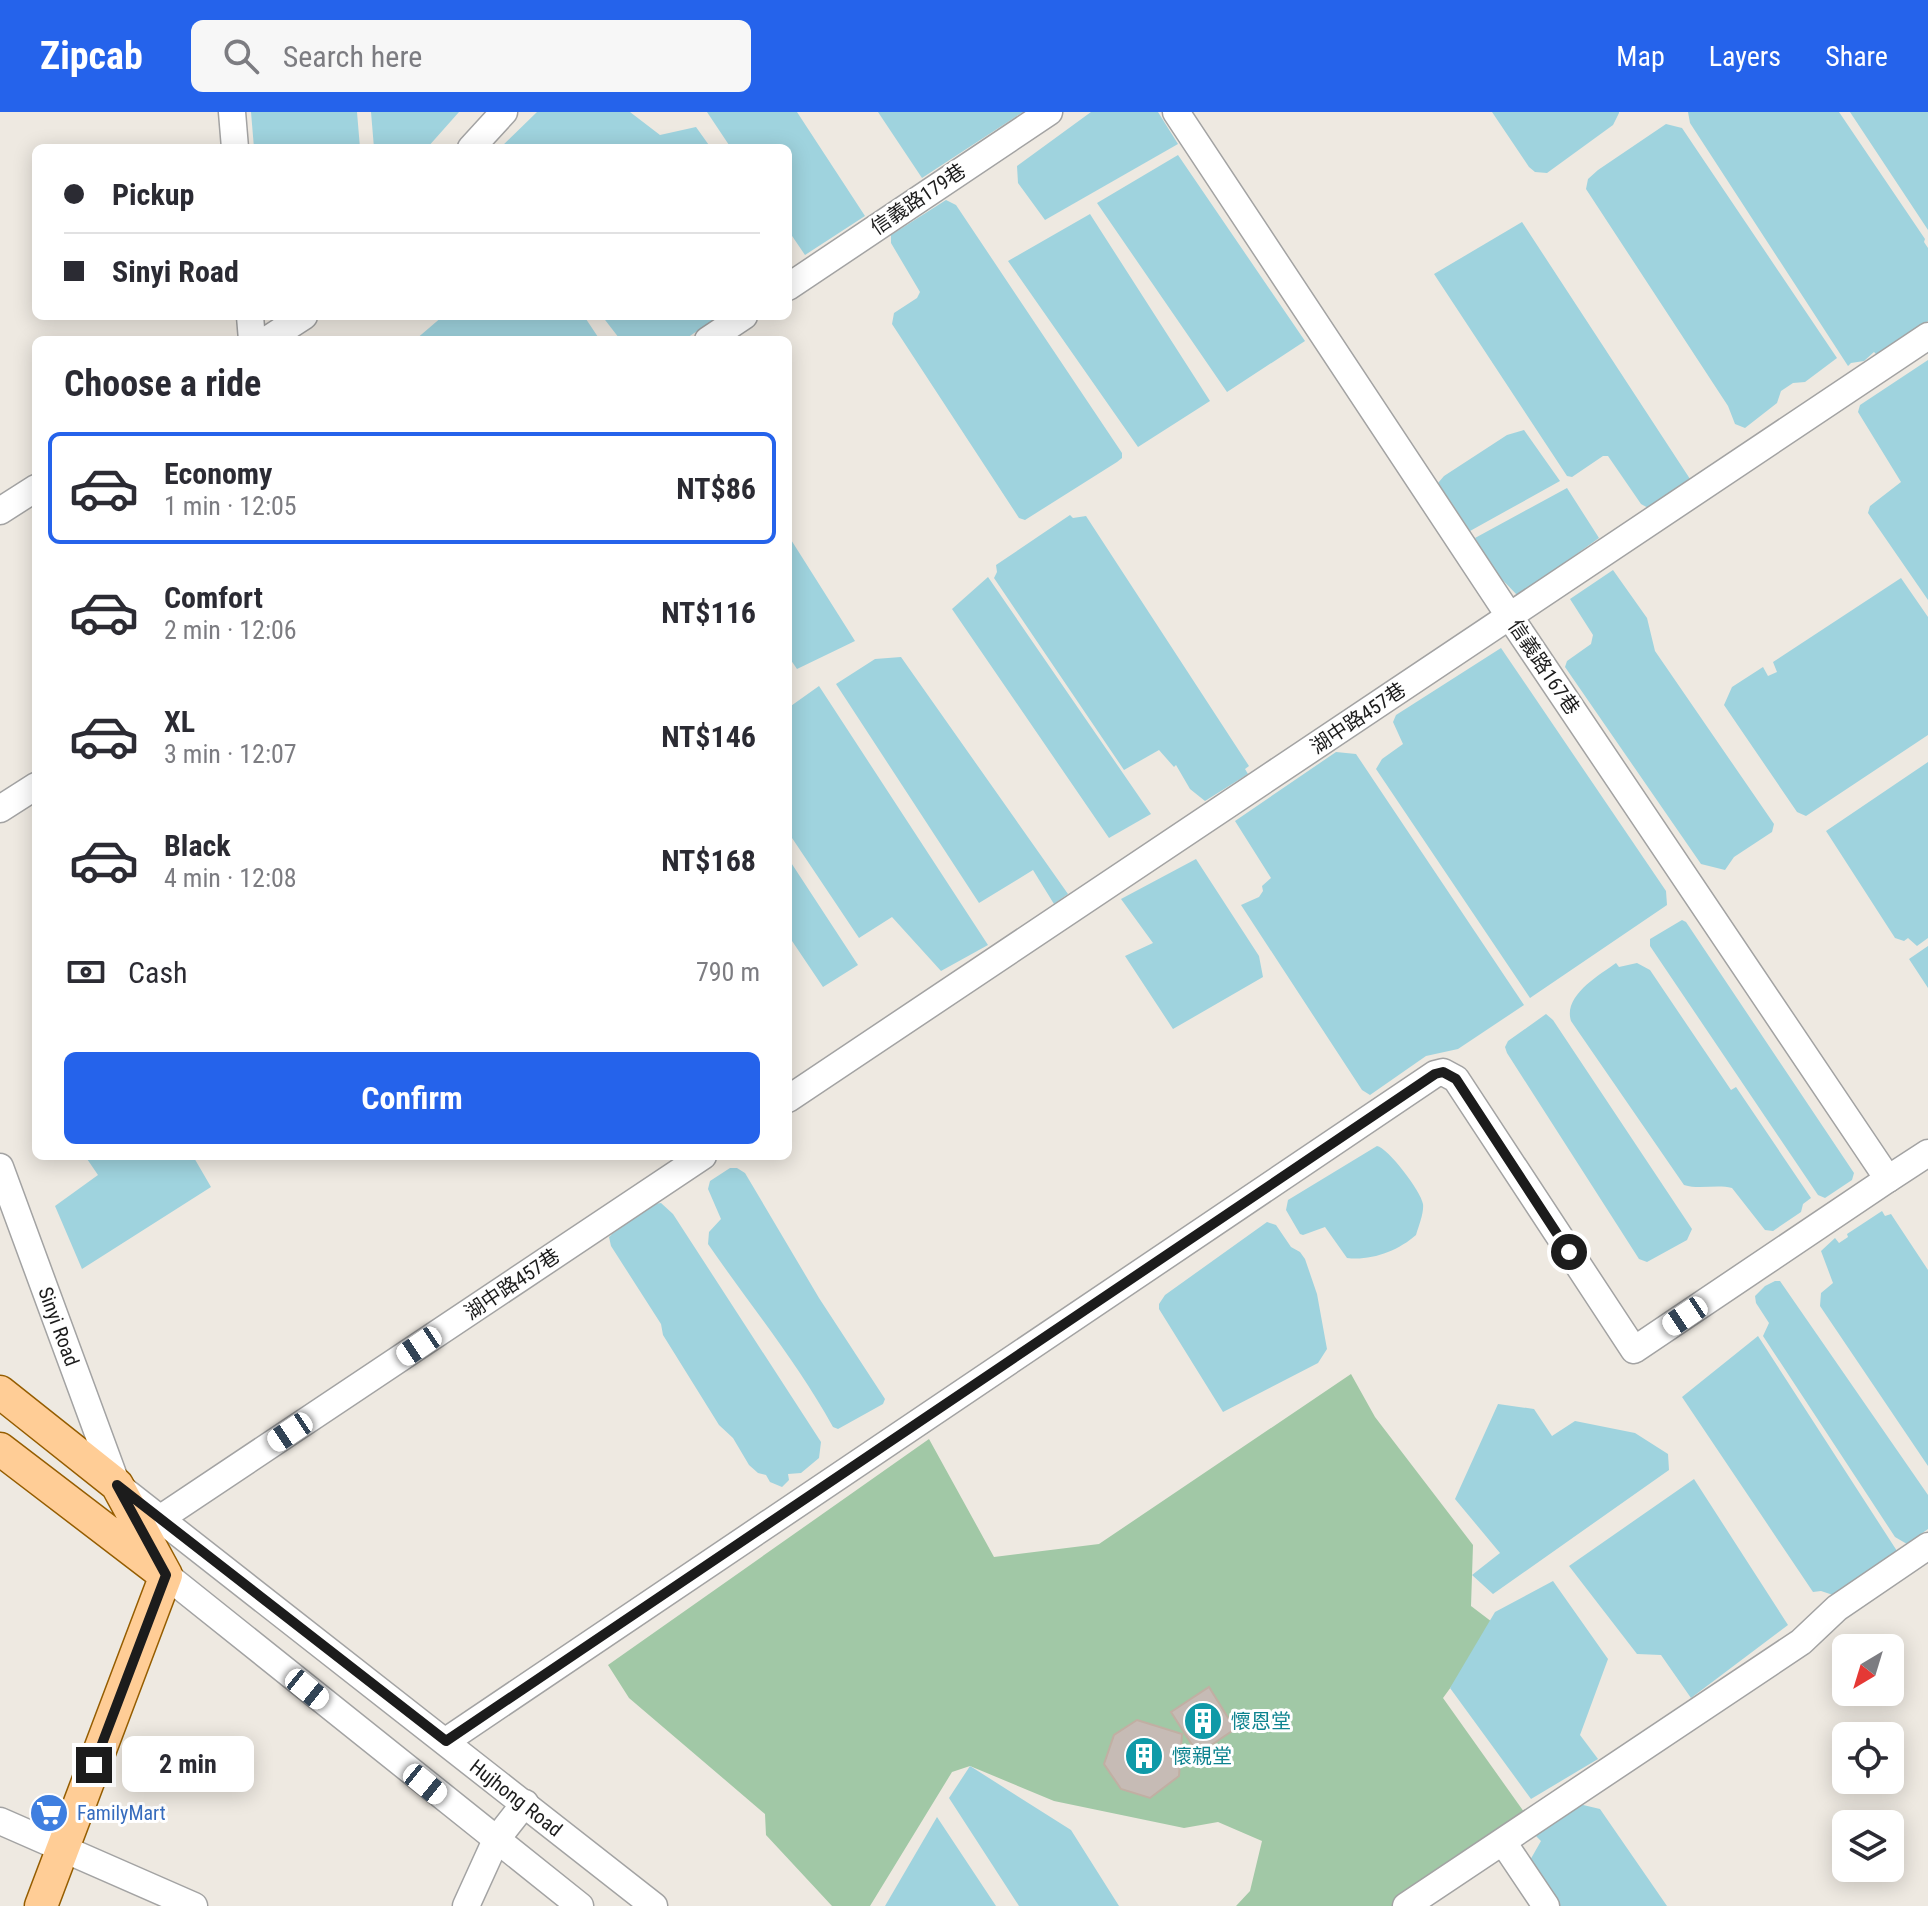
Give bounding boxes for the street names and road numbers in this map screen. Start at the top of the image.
street label: 信義路179巷 [866,158,970,240]
street label: 信義路167巷 [1503,615,1585,719]
street label: 湖中路457巷 [1306,677,1410,759]
street label: 湖中路457巷 [460,1243,564,1325]
street label: Sinyi Road [33,1284,84,1369]
street label: Hujhong Road [465,1754,567,1841]

